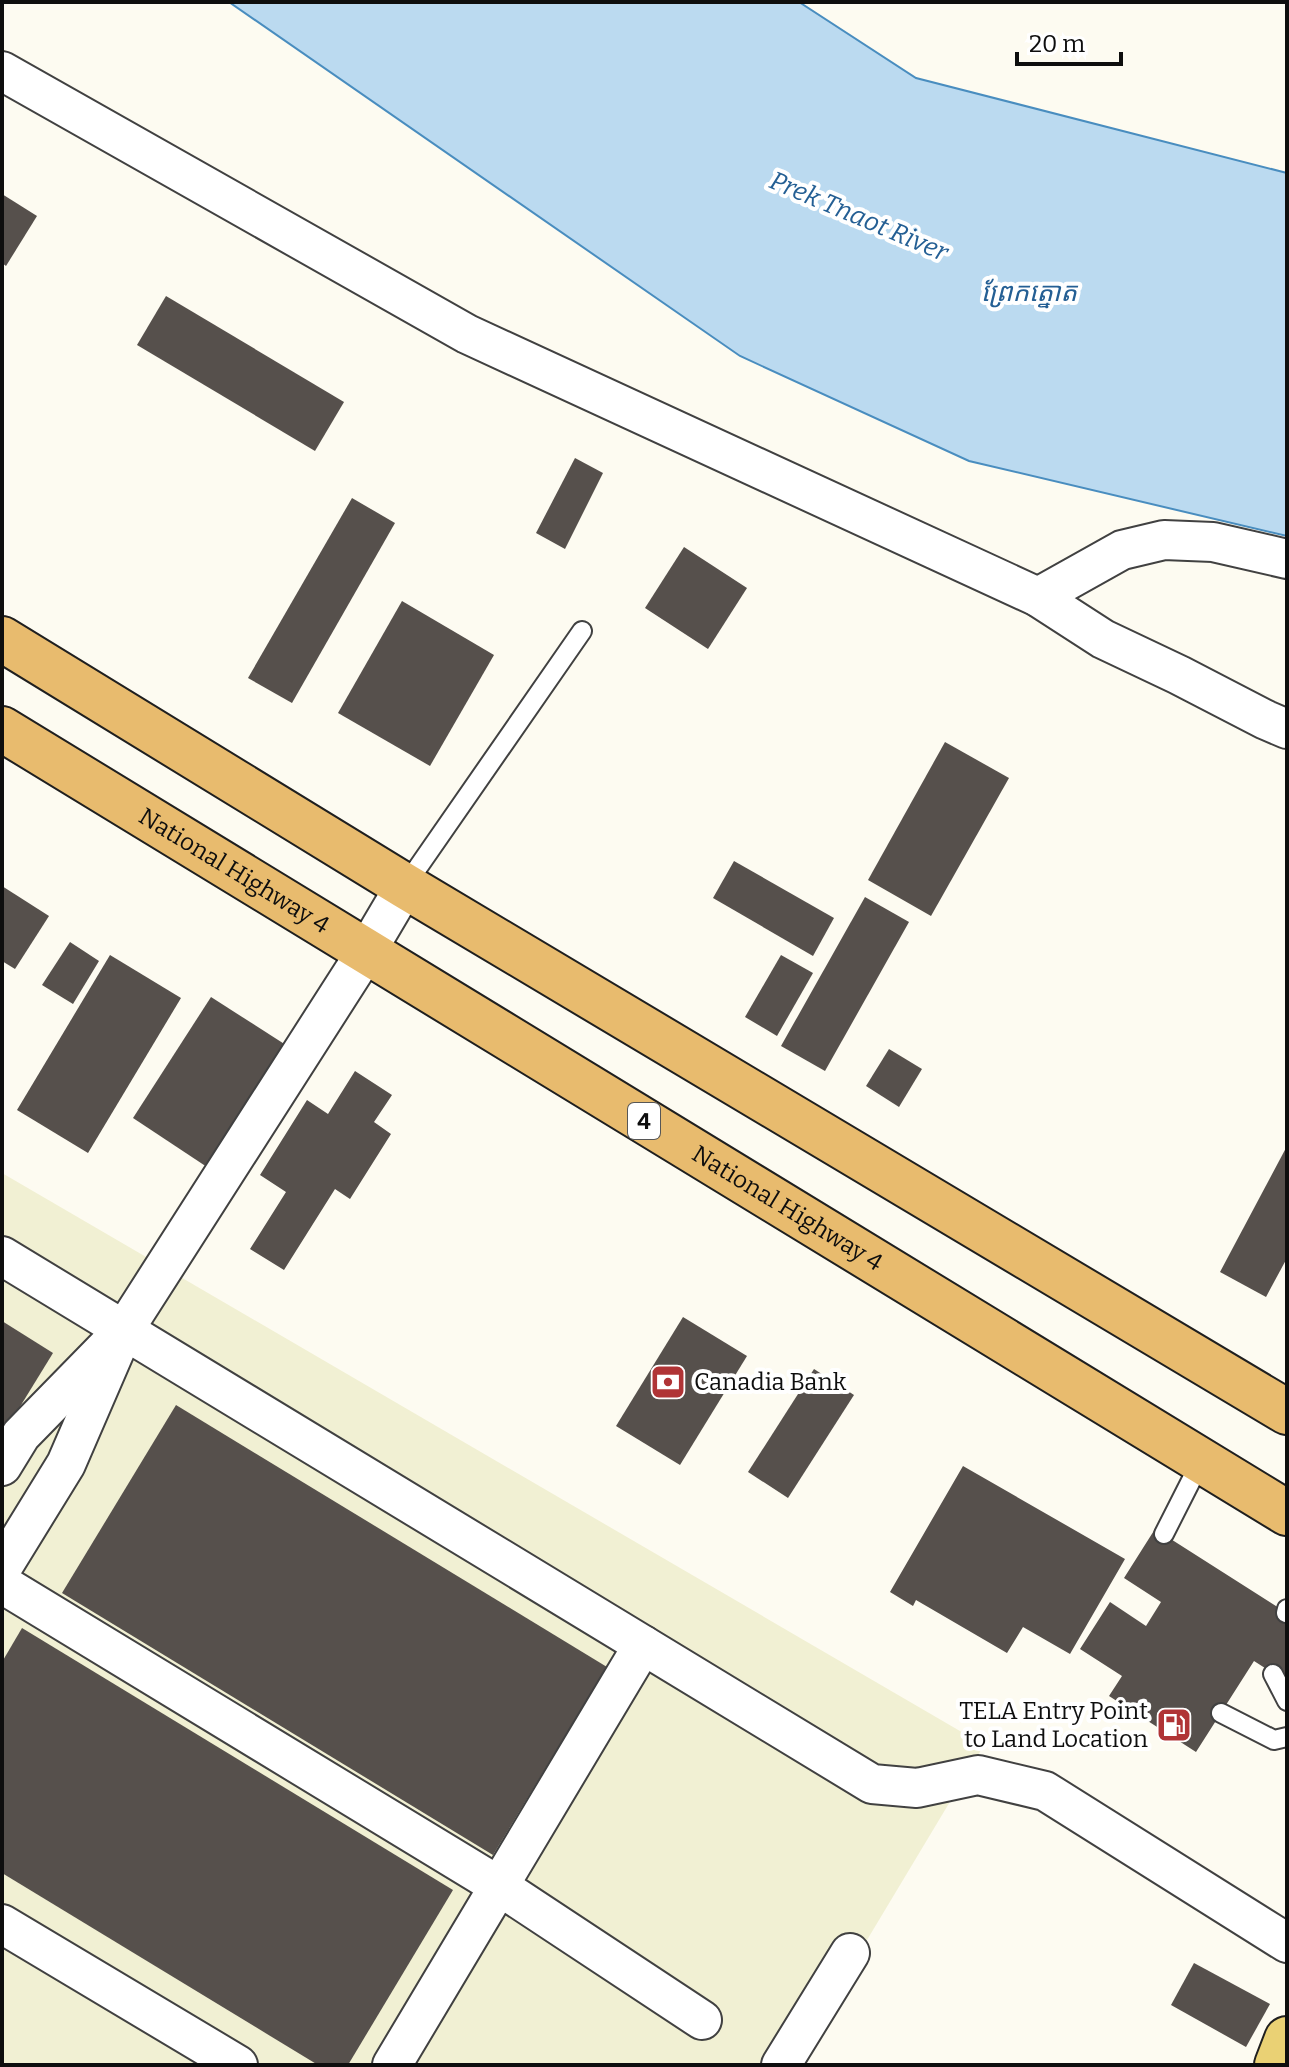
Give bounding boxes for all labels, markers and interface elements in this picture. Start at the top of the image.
scale bar [1017,16,1121,66]
text: 20 m [1029,30,1085,58]
water label: Prek Tnaot River [765,165,954,269]
water label: ព្រែកត្នោត [981,277,1078,309]
street label: National Highway 4 [134,802,334,939]
road number: 4 [628,1103,660,1139]
street label: National Highway 4 [687,1139,888,1277]
bank icon: Canadia Bank [649,1363,687,1401]
place label: Canadia Bank [694,1368,847,1396]
place label: TELA Entry Point to Land Location [959,1697,1148,1753]
fuel station icon: TELA Entry Point to Land Location [1155,1706,1193,1744]

